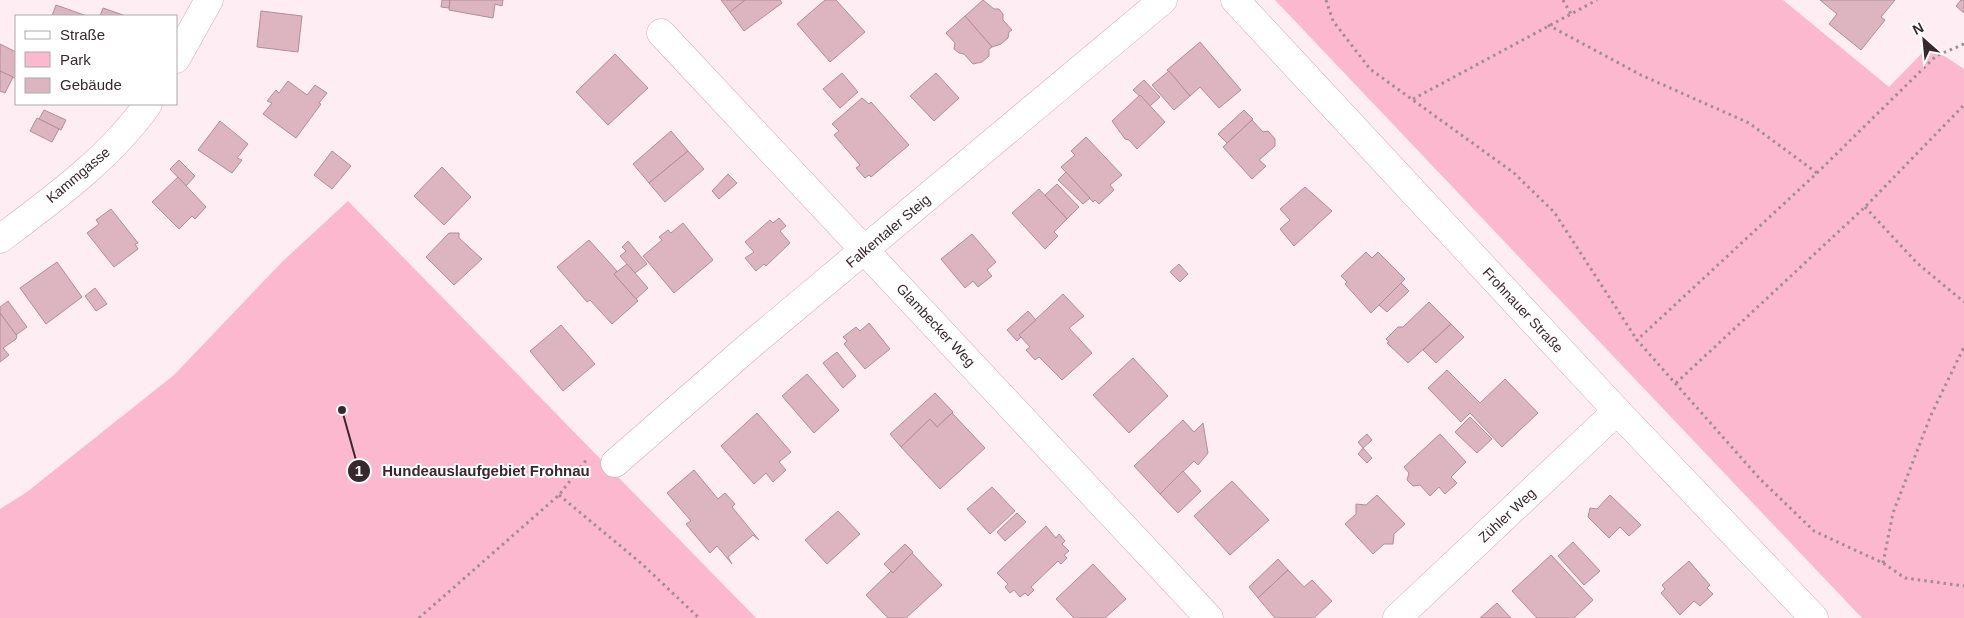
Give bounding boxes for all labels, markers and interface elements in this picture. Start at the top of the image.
legend [15,15,178,105]
north arrow [1899,15,1949,65]
text: N [1910,19,1926,38]
text: Straße [60,26,105,43]
text: Park [60,51,91,68]
text: Gebäude [60,76,122,93]
street label: Kammgasse [43,144,113,206]
street label: Falkentaler Steig [843,191,933,271]
street label: Frohnauer Straße [1479,264,1567,356]
street label: Glambecker Weg [893,280,979,370]
callout: Hundeauslaufgebiet Frohnau [347,456,599,486]
text: 1 [355,462,363,479]
text: Hundeauslaufgebiet Frohnau [382,462,590,479]
street label: Zühler Weg [1475,485,1539,545]

